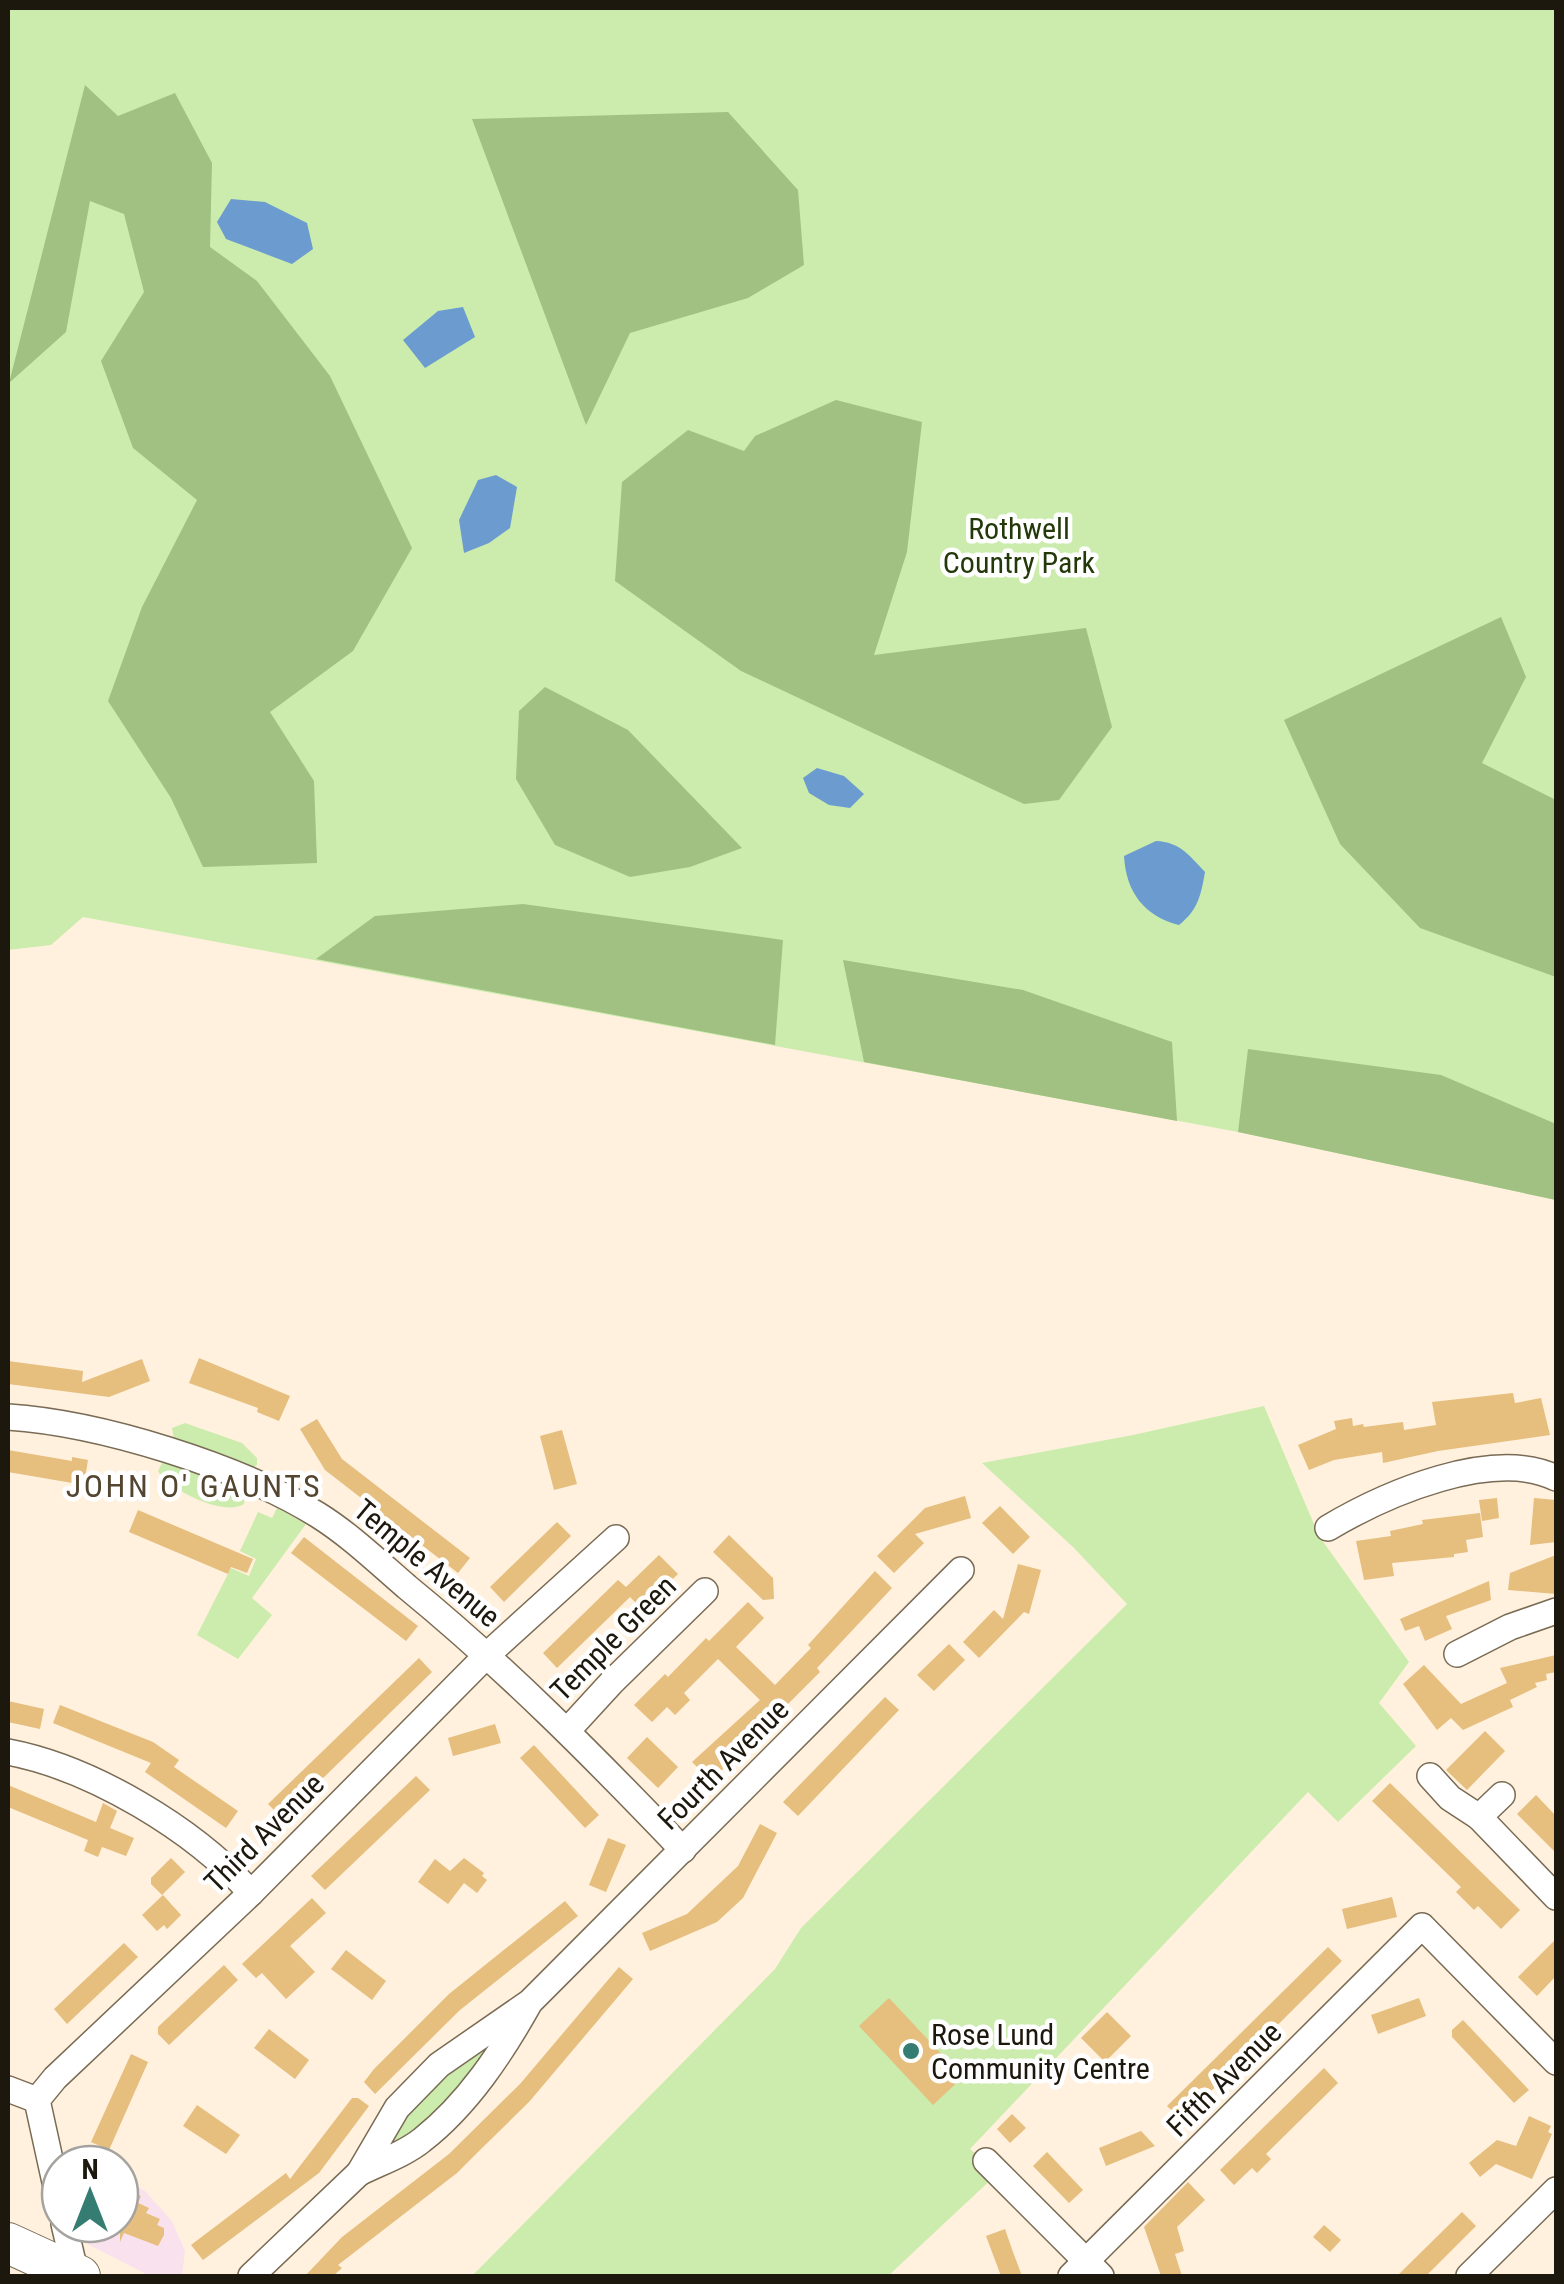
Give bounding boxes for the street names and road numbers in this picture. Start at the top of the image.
street label: Temple Avenue [347,1492,507,1634]
street label: Temple Green [543,1568,683,1708]
street label: Fourth Avenue [650,1691,796,1837]
street label: Third Avenue [197,1766,331,1900]
street label: Fifth Avenue [1160,2015,1288,2143]

